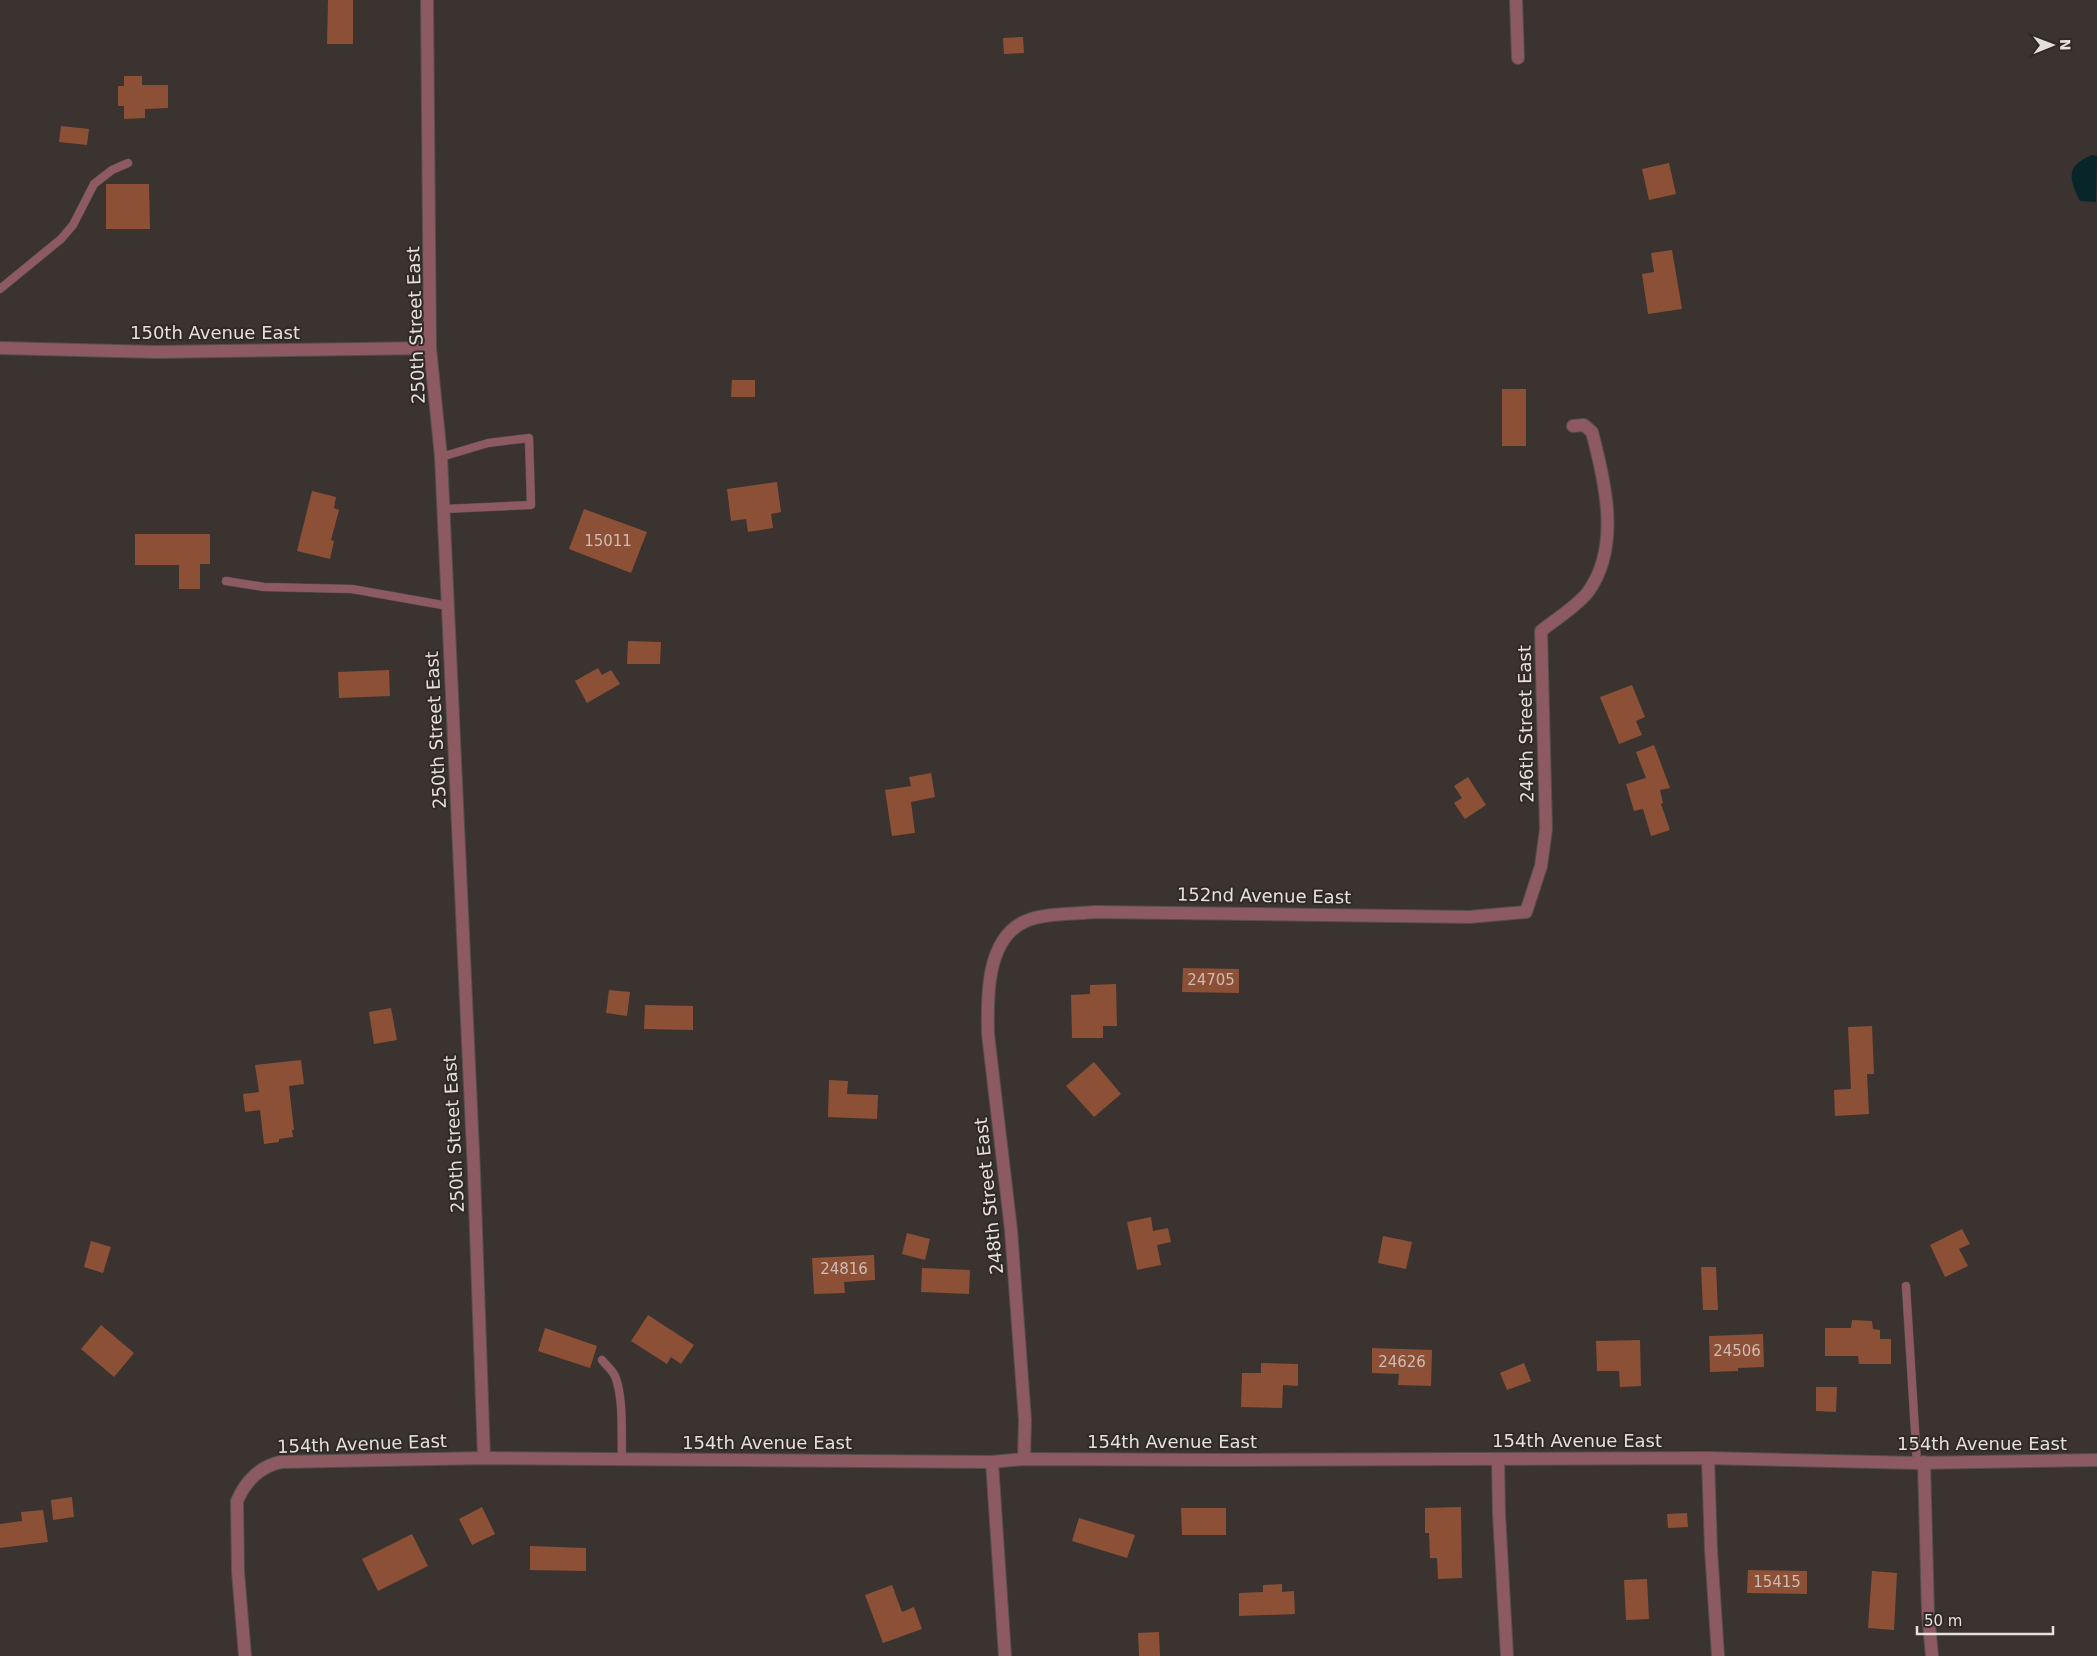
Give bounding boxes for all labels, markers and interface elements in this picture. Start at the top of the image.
north arrow [2027,20,2077,70]
text: N [2057,39,2073,51]
street label: 250th Street East [402,246,429,404]
street label: 150th Avenue East [130,322,300,343]
house number: 15011 [584,532,632,550]
street label: 246th Street East [1514,645,1537,803]
street label: 250th Street East [421,651,450,809]
street label: 152nd Avenue East [1177,883,1351,908]
house number: 24705 [1187,971,1235,989]
street label: 250th Street East [439,1055,468,1213]
street label: 248th Street East [970,1116,1007,1276]
house number: 24816 [820,1260,868,1278]
house number: 24506 [1713,1342,1761,1360]
house number: 24626 [1378,1353,1426,1371]
street label: 154th Avenue East [277,1430,447,1457]
street label: 154th Avenue East [1492,1430,1662,1451]
street label: 154th Avenue East [1087,1431,1257,1452]
street label: 154th Avenue East [682,1432,852,1453]
street label: 154th Avenue East [1897,1433,2067,1454]
house number: 15415 [1753,1573,1801,1591]
scale bar [1917,1604,2053,1636]
text: 50 m [1924,1612,1962,1630]

